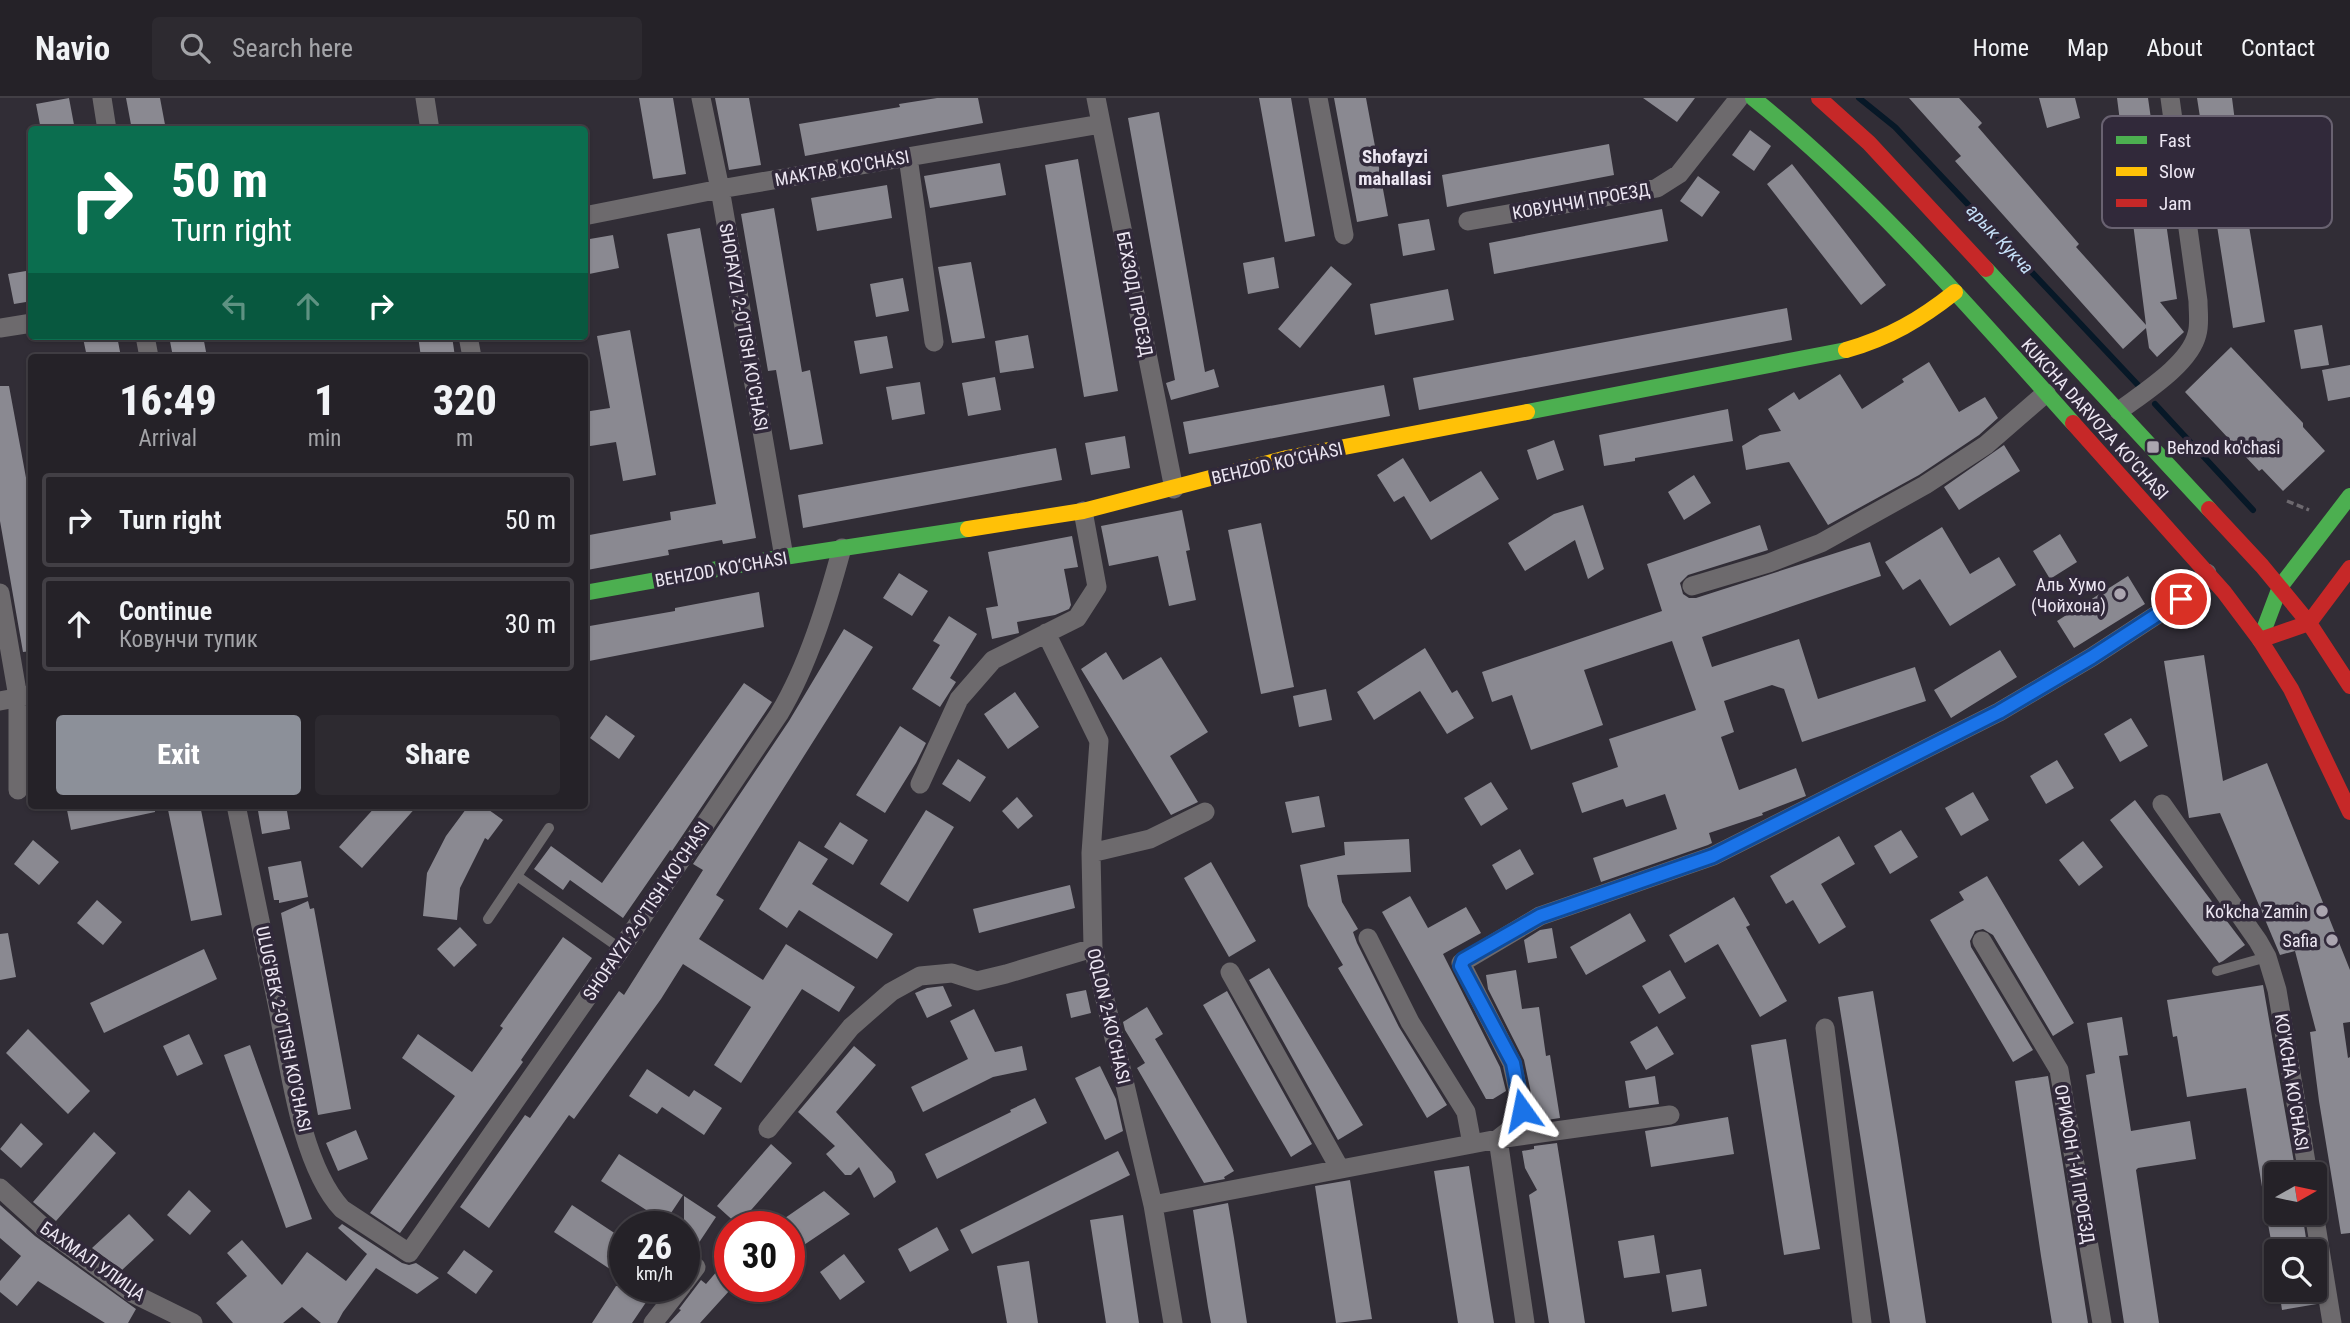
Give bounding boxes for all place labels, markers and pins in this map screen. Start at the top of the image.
place label: Behzod ko'chasi [2167,437,2280,458]
marker: Behzod ko'chasi [2145,439,2161,455]
pin [2151,569,2211,629]
place label: Аль Хумо (Чойхона) [2031,574,2106,617]
marker: Аль Хумо (Чойхона) [2112,586,2128,602]
place label: Ko'kcha Zamin [2205,901,2308,922]
marker: Ko'kcha Zamin [2314,903,2330,919]
place label: Safia [2283,930,2318,951]
marker: Safia [2324,932,2340,948]

